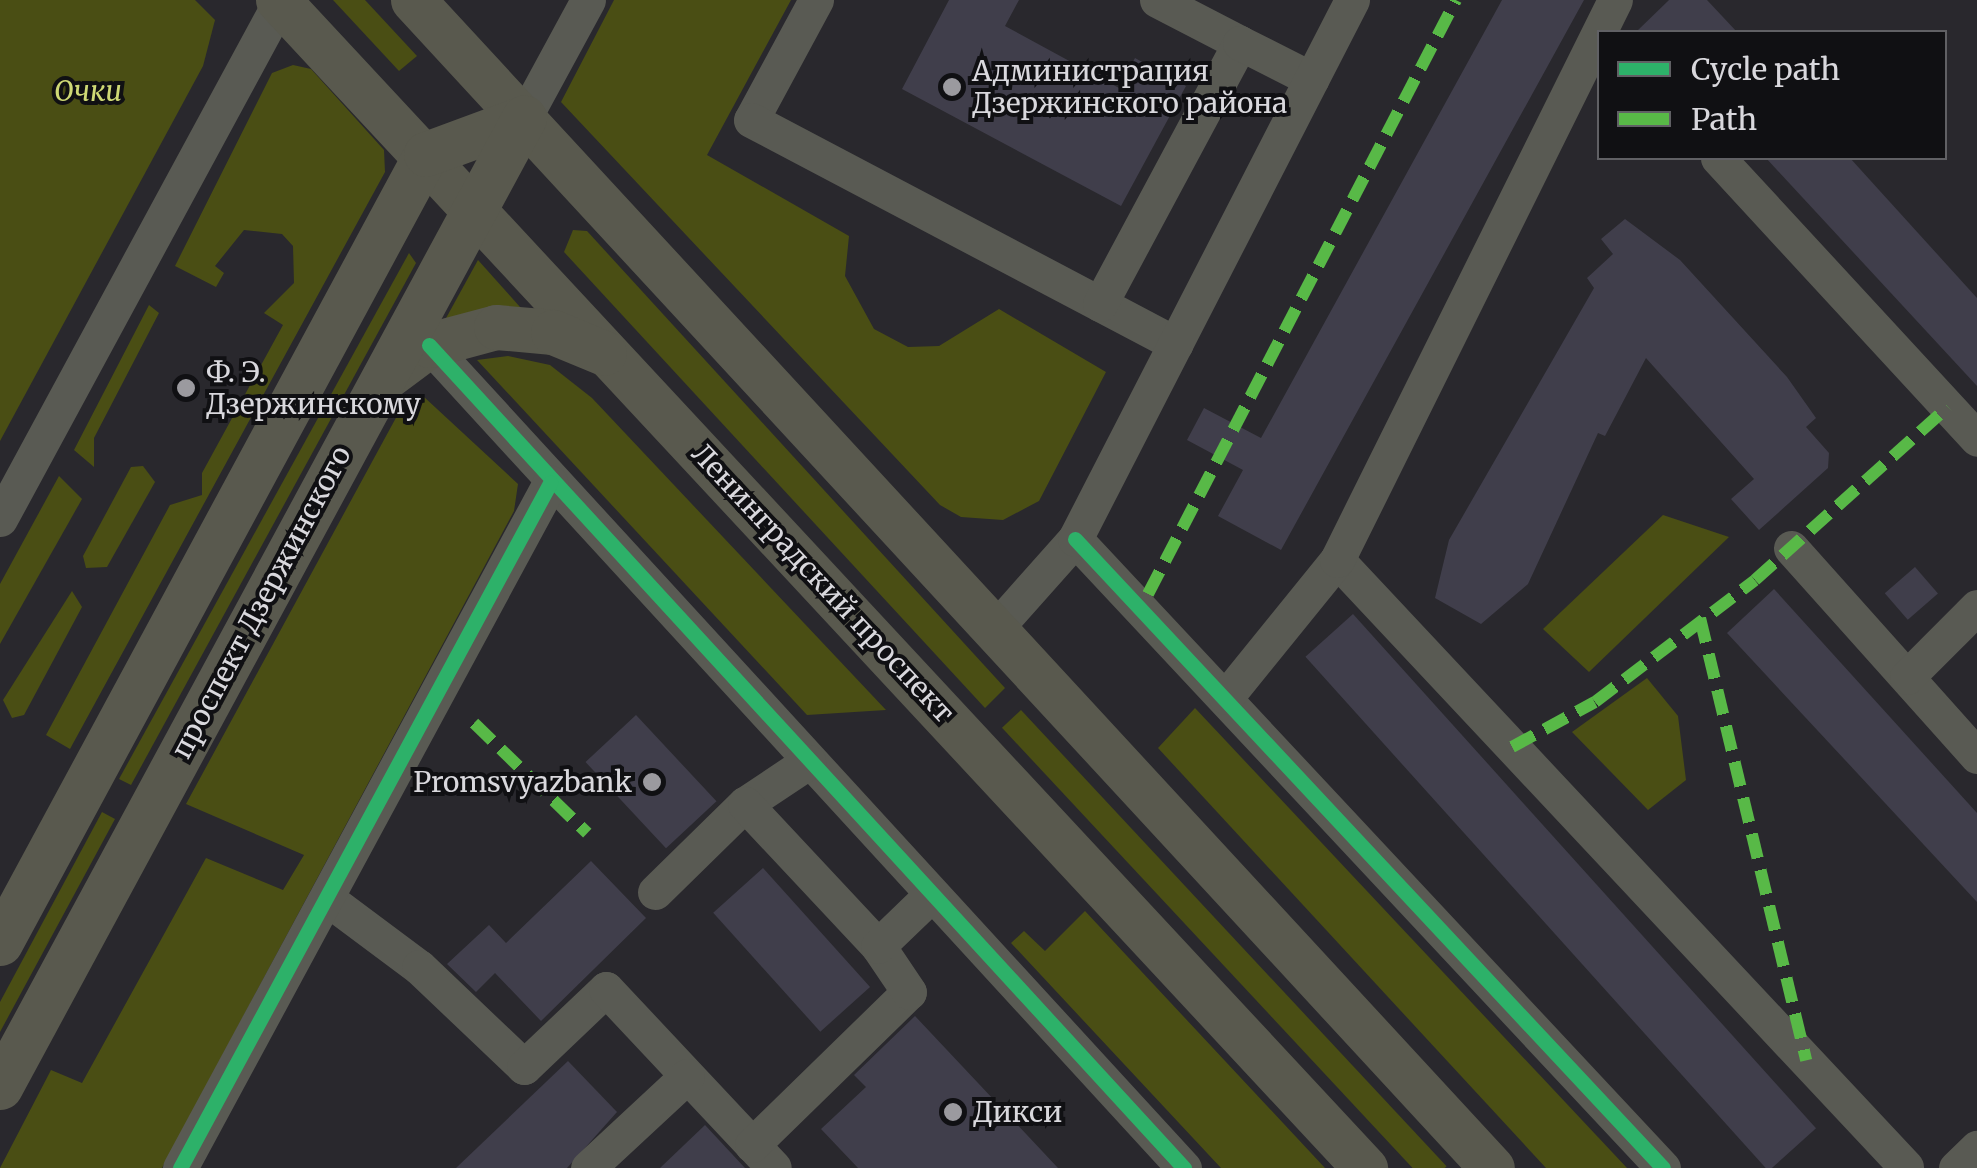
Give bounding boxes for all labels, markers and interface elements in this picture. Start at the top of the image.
legend [1597,30,1947,160]
text: Cycle path [1691,50,1840,88]
place label: Администрация Дзержинского района [972,54,1287,120]
park label: Очки [54,74,122,108]
marker: Администрация Дзержинского района [941,76,963,98]
text: Path [1691,100,1757,138]
place label: Ф. Э. Дзержинскому [206,355,421,421]
marker: Ф. Э. Дзержинскому [175,377,197,399]
street label: Ленинградский проспект [685,437,961,729]
street label: проспект Дзержинского [164,440,358,764]
place label: Promsvyazbank [413,765,632,799]
marker: Promsvyazbank [641,771,663,793]
place label: Дикси [973,1095,1062,1129]
marker: Дикси [942,1101,964,1123]

